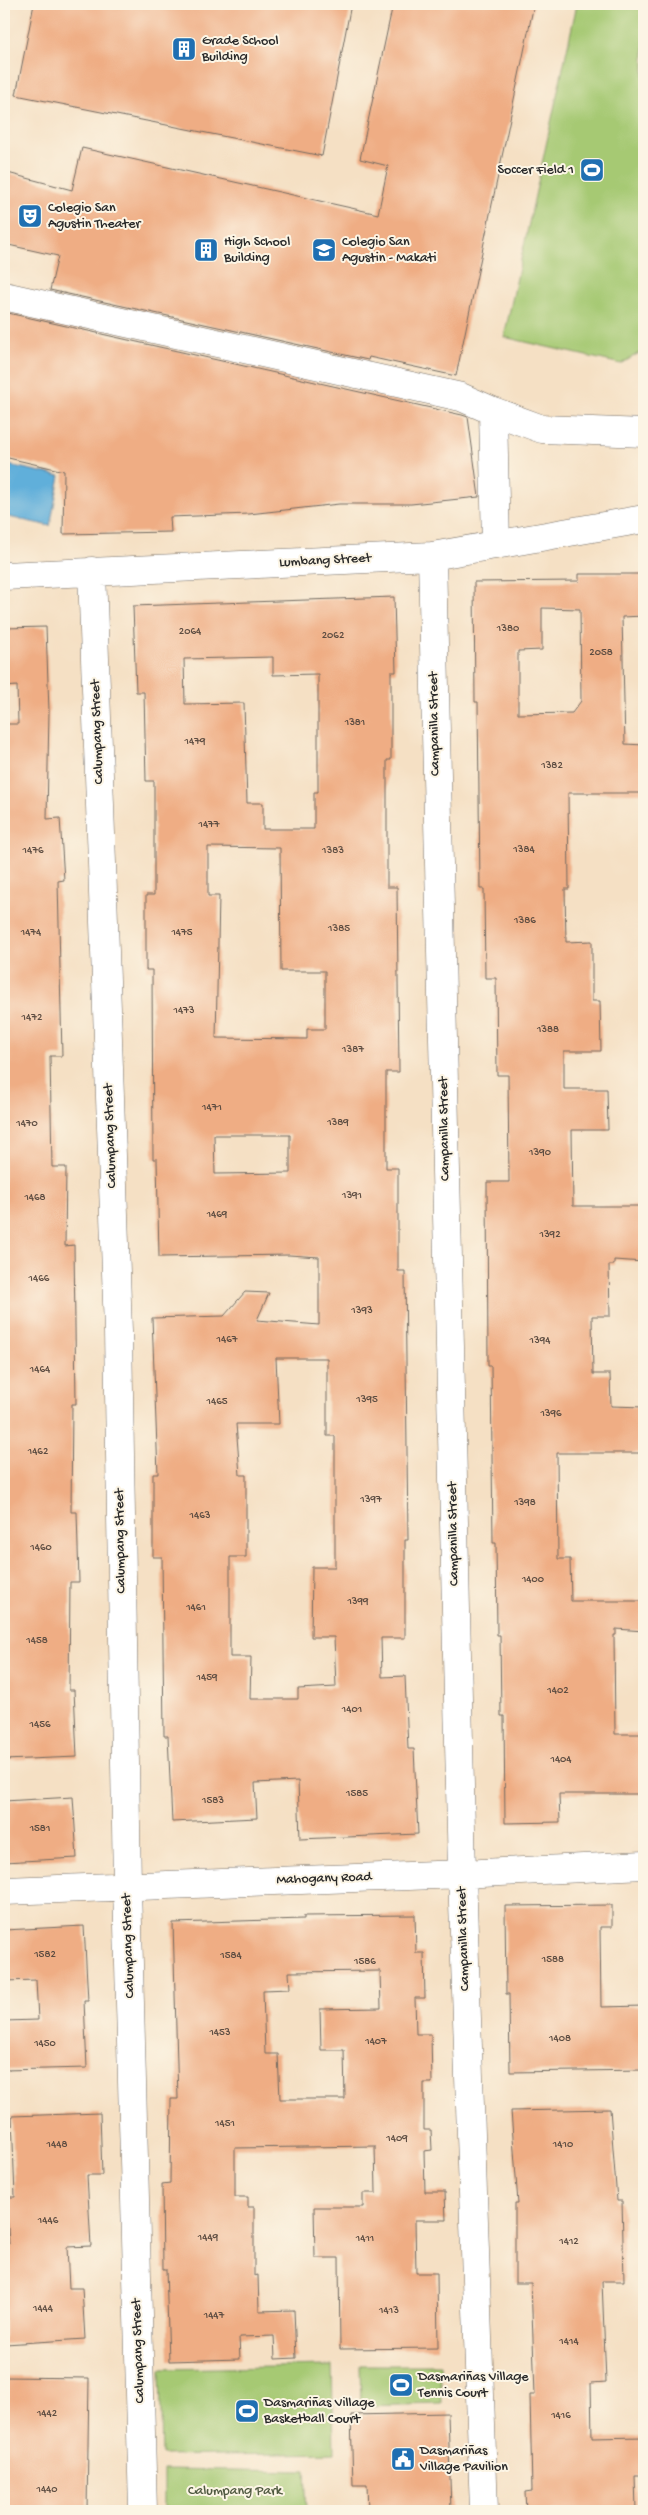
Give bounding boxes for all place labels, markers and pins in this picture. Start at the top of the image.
place label: Grade School Building [201,33,279,66]
building icon: Grade School Building [171,36,197,62]
sports icon: Soccer Field 1 [579,157,605,183]
place label: Soccer Field 1 [498,162,574,179]
place label: Colegio San Agustin Theater [48,200,142,233]
theatre icon: Colegio San Agustin Theater [17,203,43,229]
place label: High School Building [223,234,290,267]
place label: Colegio San Agustin - Makati [342,234,437,267]
building icon: High School Building [193,237,219,263]
school or university icon: Colegio San Agustin - Makati [311,237,337,263]
place label: Dasmariñas Village Tennis Court [417,2369,529,2402]
sports icon: Dasmariñas Village Tennis Court [388,2372,414,2398]
place label: Dasmariñas Village Basketball Court [263,2395,375,2428]
sports icon: Dasmariñas Village Basketball Court [234,2398,260,2424]
place label: Dasmariñas Village Pavilion [419,2443,508,2476]
public building icon: Dasmariñas Village Pavilion [390,2446,416,2472]

